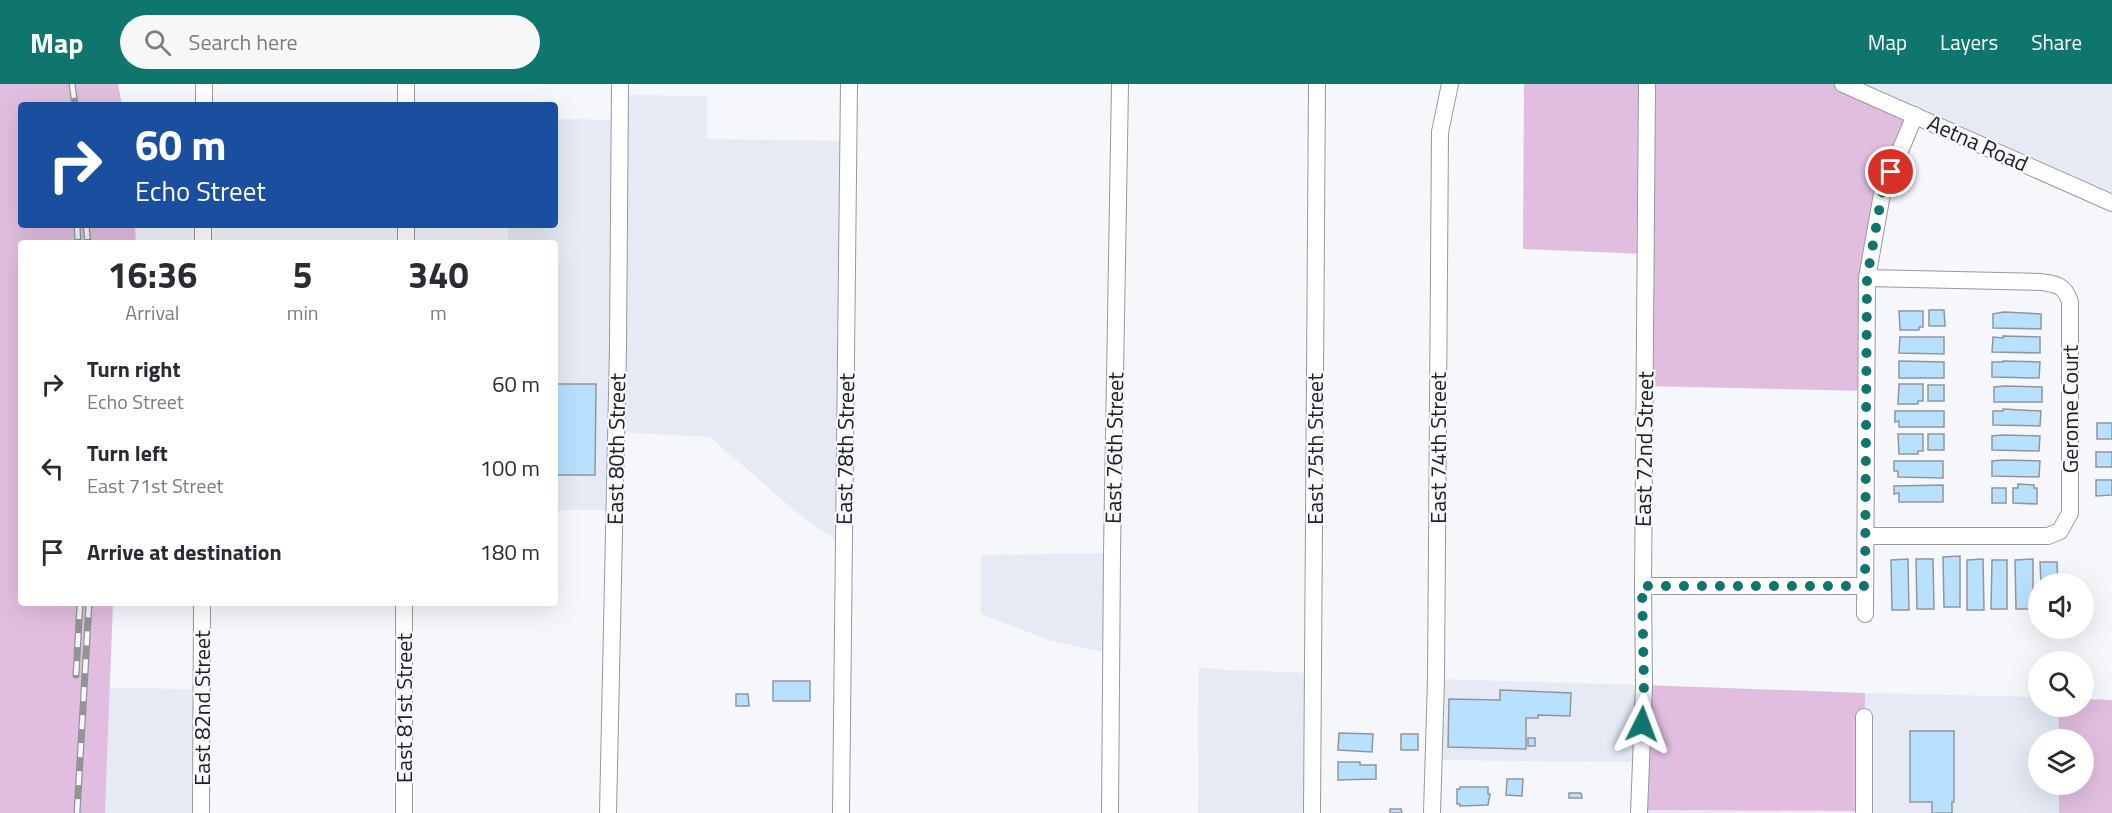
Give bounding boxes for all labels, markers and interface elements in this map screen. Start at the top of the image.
search box [120,15,540,69]
text: Map [30,21,84,64]
text: Search here [189,25,298,59]
icon: search [141,26,174,59]
text: Map [1868,26,1907,58]
text: Layers [1940,26,1998,58]
text: Share [2031,26,2082,58]
street label: Aetna Road [1922,106,2034,180]
text: 60 m [135,112,227,176]
icon: right [36,126,114,204]
pin [1865,146,1916,197]
icon: arrive [1874,155,1907,188]
text: Echo Street [135,170,266,211]
text: 16:36 [107,247,197,302]
text: 5 [293,247,313,302]
text: 340 [408,247,469,302]
text: Arrival [125,297,180,328]
text: min [287,297,319,328]
text: m [430,297,447,328]
street label: Gerome Court [2053,345,2087,473]
text: Turn right [87,352,181,386]
text: 60 m [492,367,540,401]
icon: right [36,368,69,401]
street label: East 72nd Street [1626,371,1662,527]
street label: East 76th Street [1096,372,1132,524]
street label: East 74th Street [1421,372,1455,524]
street label: East 80th Street [598,373,634,525]
street label: East 78th Street [827,373,863,525]
street label: East 75th Street [1298,373,1332,525]
text: Echo Street [87,386,184,417]
text: Turn left [87,436,168,470]
text: 100 m [480,451,540,485]
icon: left [36,452,69,485]
text: East 71st Street [87,470,223,501]
text: Arrive at destination [87,535,282,569]
text: 180 m [480,535,540,569]
icon: arrive [36,536,69,569]
map controls [2028,573,2094,795]
button: sound [2028,573,2094,639]
street label: East 82nd Street [185,630,219,786]
street label: East 81st Street [387,633,421,783]
button: search [2028,651,2094,717]
position arrow [1610,692,1674,756]
button: layers [2028,729,2094,795]

